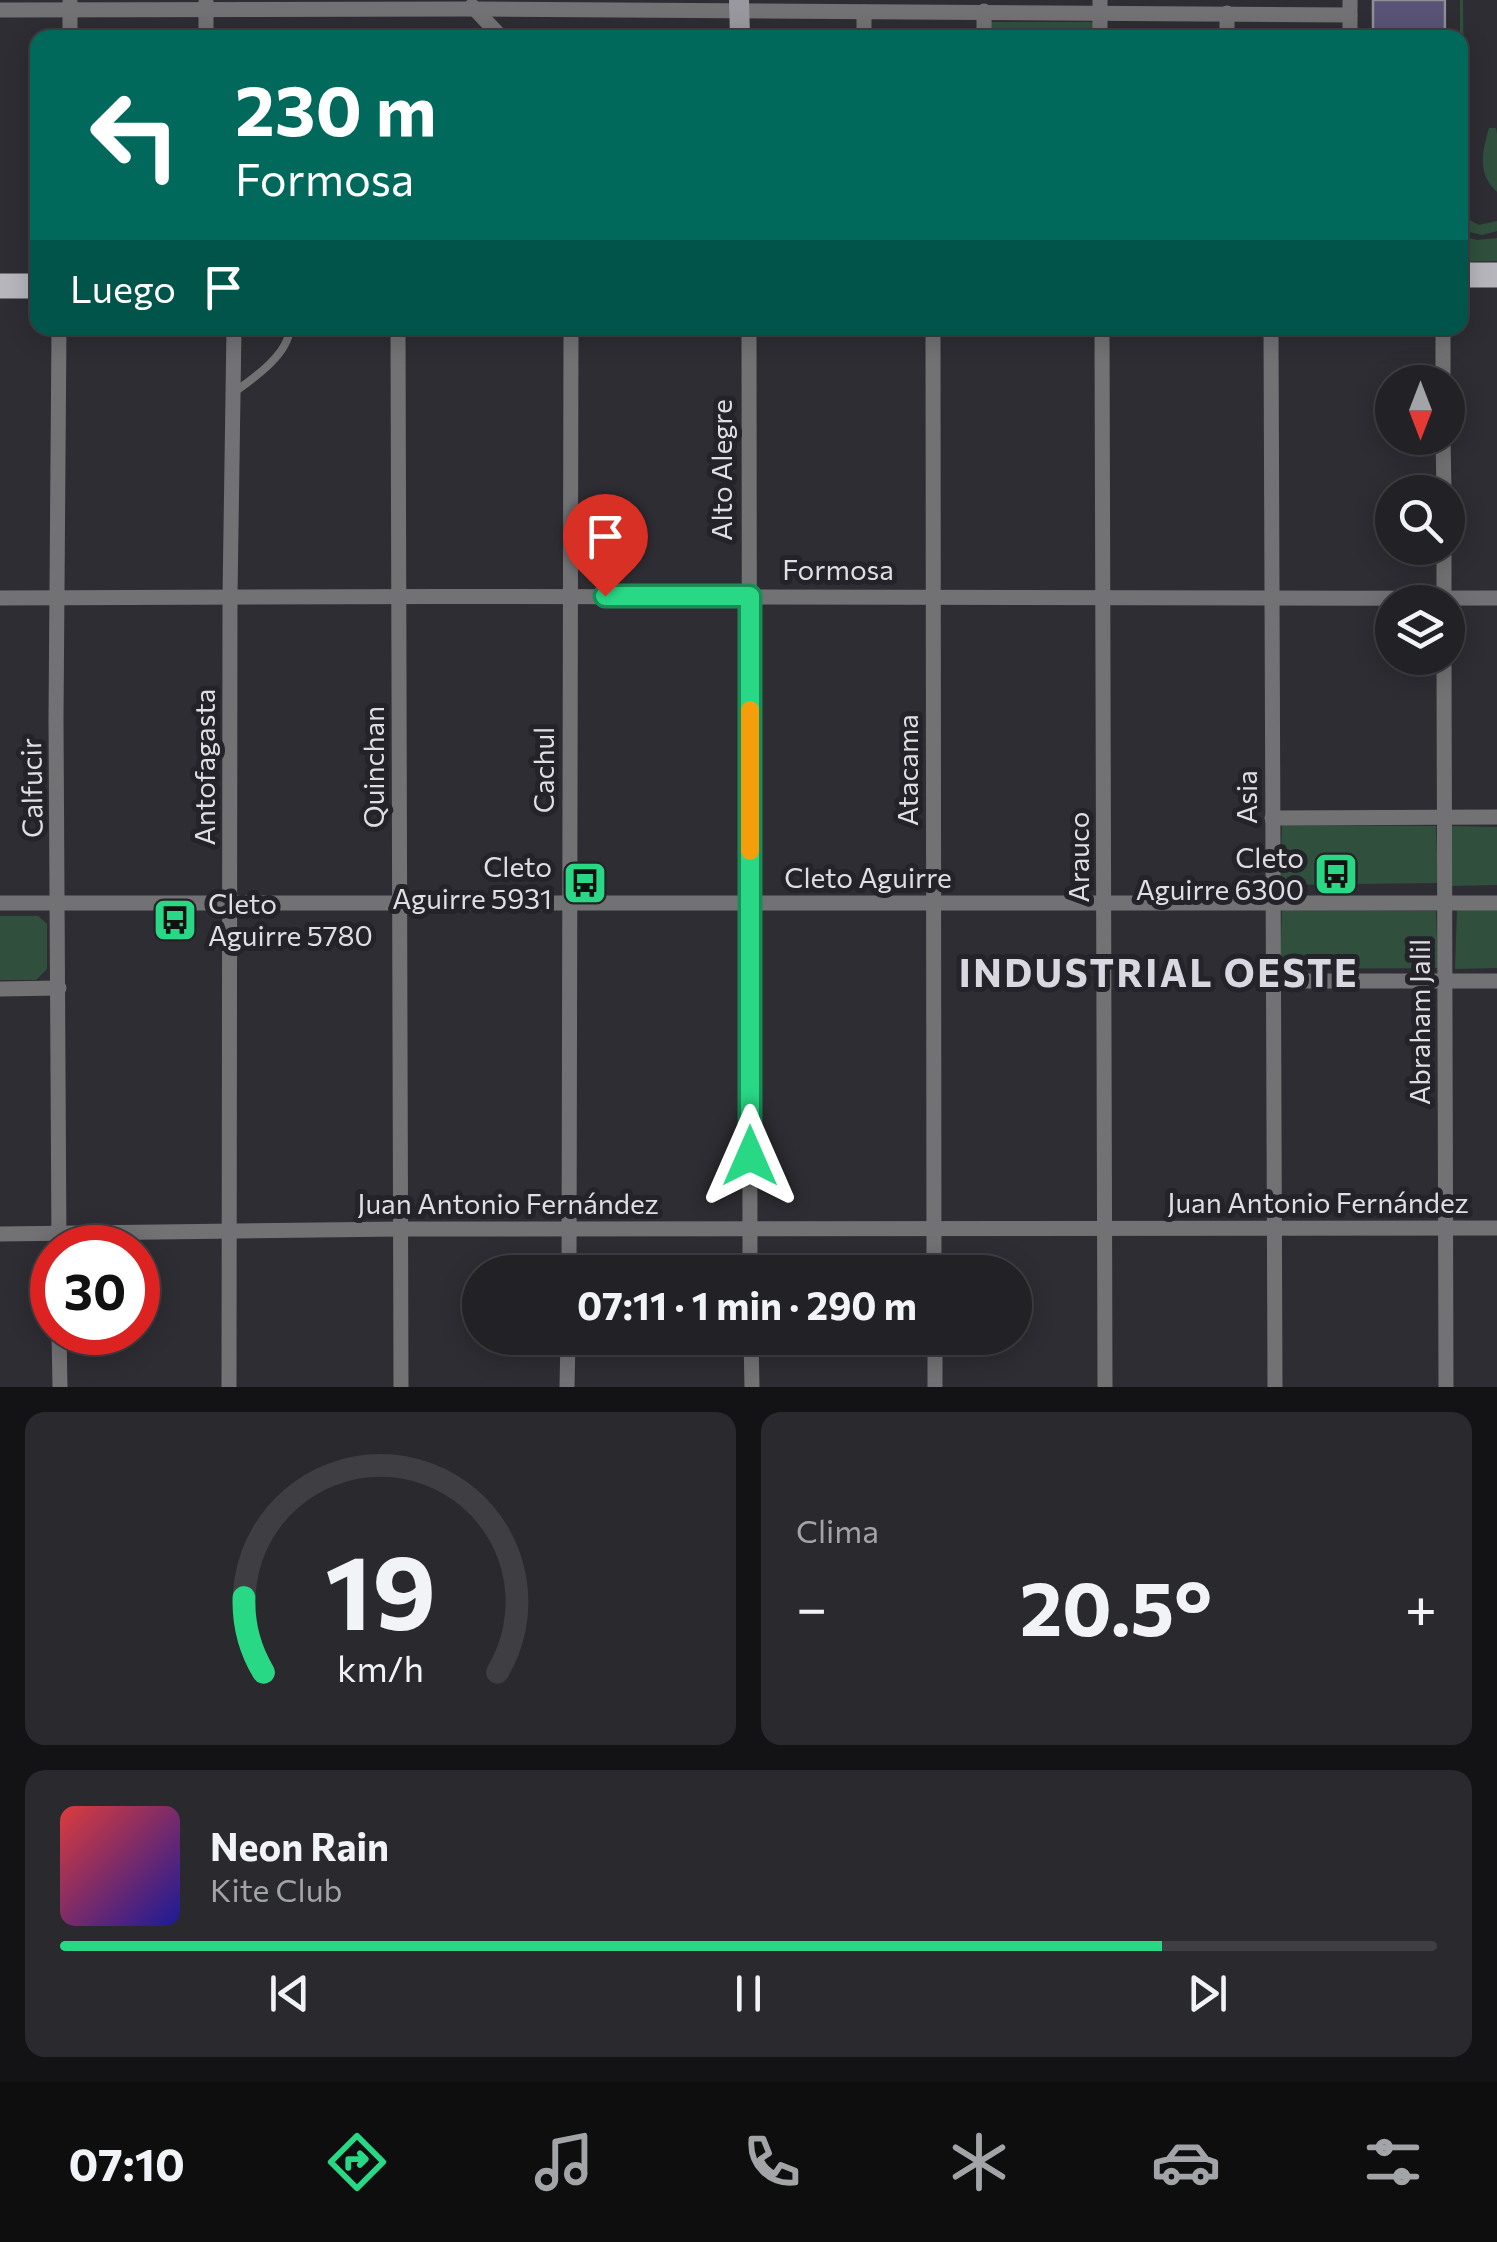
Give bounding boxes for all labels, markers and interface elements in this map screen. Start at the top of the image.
text: 230 m [235,65,437,150]
icon: left [70,70,200,200]
text: Formosa [235,150,414,205]
icon: arrive [196,260,251,315]
text: Luego [70,264,176,311]
north arrow [1375,365,1465,455]
map controls [1375,365,1465,675]
street label: Alto Alegre [704,399,738,541]
button: search [1375,475,1465,565]
pin [563,494,648,597]
icon: arrive [578,509,633,564]
street label: Formosa [782,552,894,586]
button: layers [1375,585,1465,675]
street label: Antofagasta [187,689,221,846]
street label: Quinchan [356,706,390,828]
street label: Atacama [890,714,924,826]
street label: Cachul [526,727,560,813]
street label: Calfucir [13,738,49,838]
street label: Asia [1229,770,1263,824]
street label: Arauco [1061,811,1095,903]
place label: Cleto Aguirre 6300 [1136,840,1304,906]
place label: Cleto Aguirre 5931 [392,849,552,915]
bus stop icon: Cleto Aguirre 6300 [1313,851,1359,897]
bus stop icon: Cleto Aguirre 5931 [562,860,608,906]
street label: Cleto Aguirre [784,860,952,894]
place label: Cleto Aguirre 5780 [208,886,373,952]
bus stop icon: Cleto Aguirre 5780 [152,897,198,943]
street label: Abraham Jalil [1402,939,1436,1105]
district label: INDUSTRIAL OESTE [959,948,1359,995]
position arrow [698,1104,802,1208]
street label: Juan Antonio Fernández [1167,1185,1469,1219]
street label: Juan Antonio Fernández [357,1186,659,1220]
speed limit sign: 30 [30,1225,160,1355]
text: 07:11 · 1 min · 290 m [577,1281,917,1328]
text: Clima [796,1510,879,1550]
text: 19 [325,1524,436,1651]
text: 20.5° [1020,1560,1212,1651]
text: − [796,1572,827,1639]
text: + [1405,1572,1437,1639]
text: km/h [337,1646,424,1689]
text: Neon Rain [210,1822,389,1869]
text: Kite Club [210,1869,342,1909]
icon: previous [262,1966,317,2021]
icon: pause [721,1966,776,2021]
icon: next [1180,1966,1235,2021]
icon: directions [322,2127,392,2197]
icon: music [529,2127,599,2197]
icon: phone [737,2127,807,2197]
icon: climate [944,2127,1014,2197]
icon: car [1151,2127,1221,2197]
icon: filters [1358,2127,1428,2197]
text: 07:10 [69,2135,185,2190]

